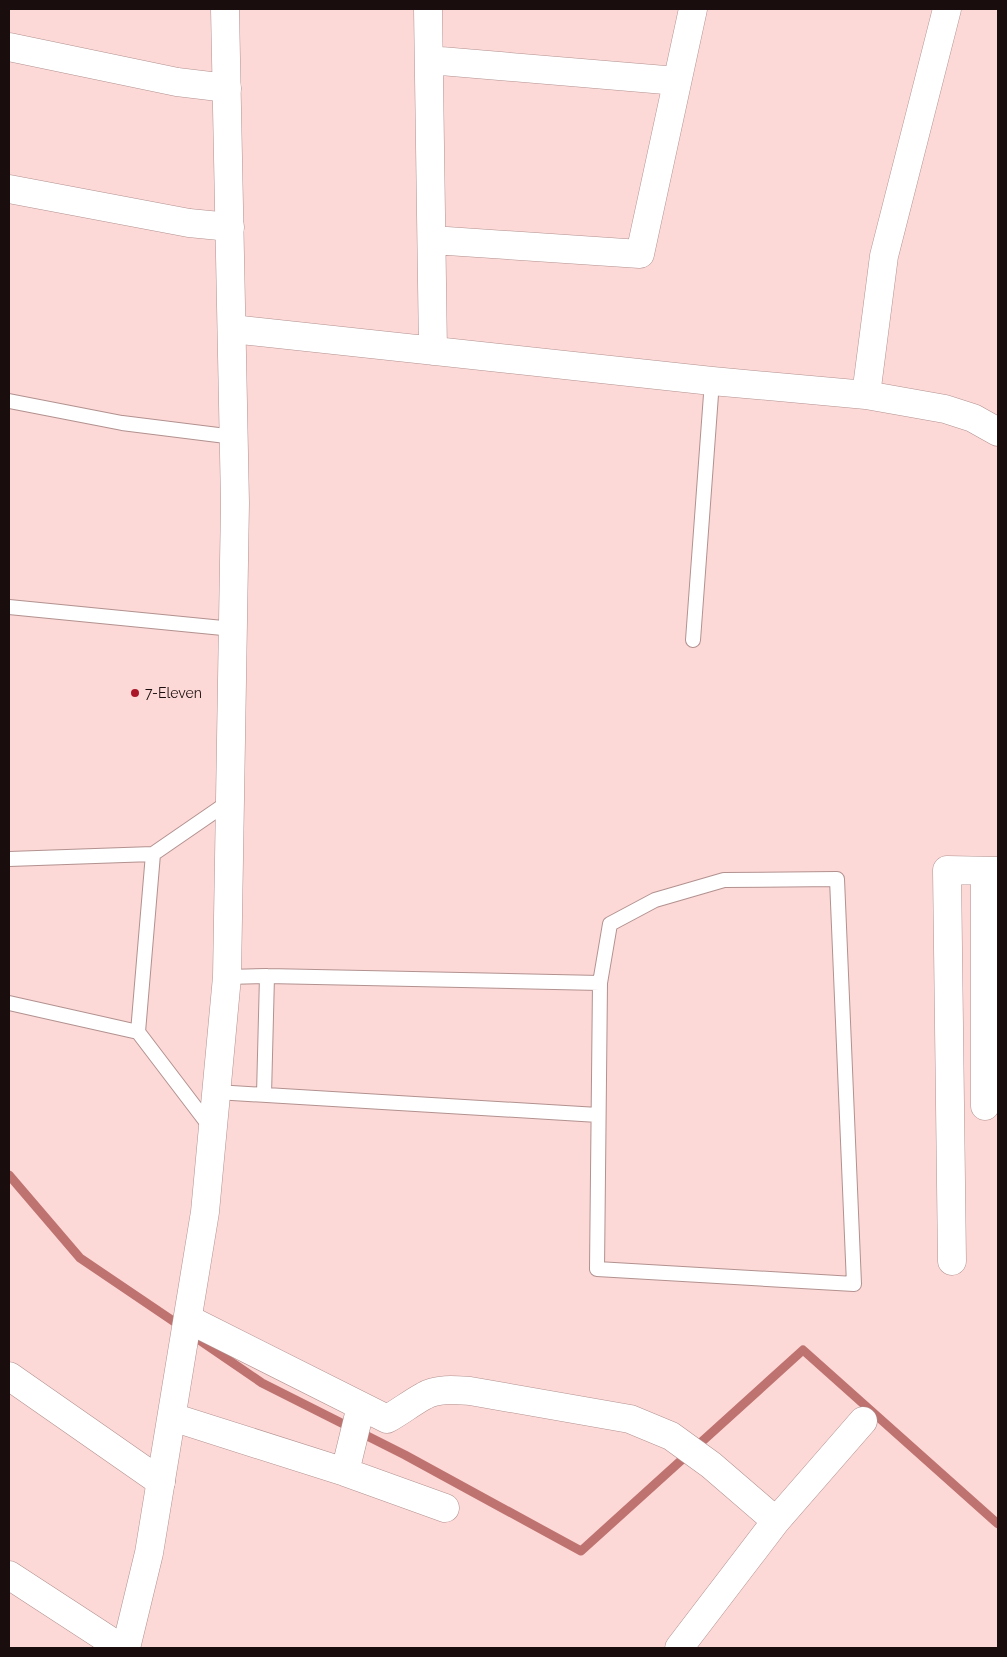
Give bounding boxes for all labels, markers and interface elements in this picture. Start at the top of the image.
place label: 7-Eleven [145,685,202,701]
marker: 7-Eleven [129,687,141,699]

